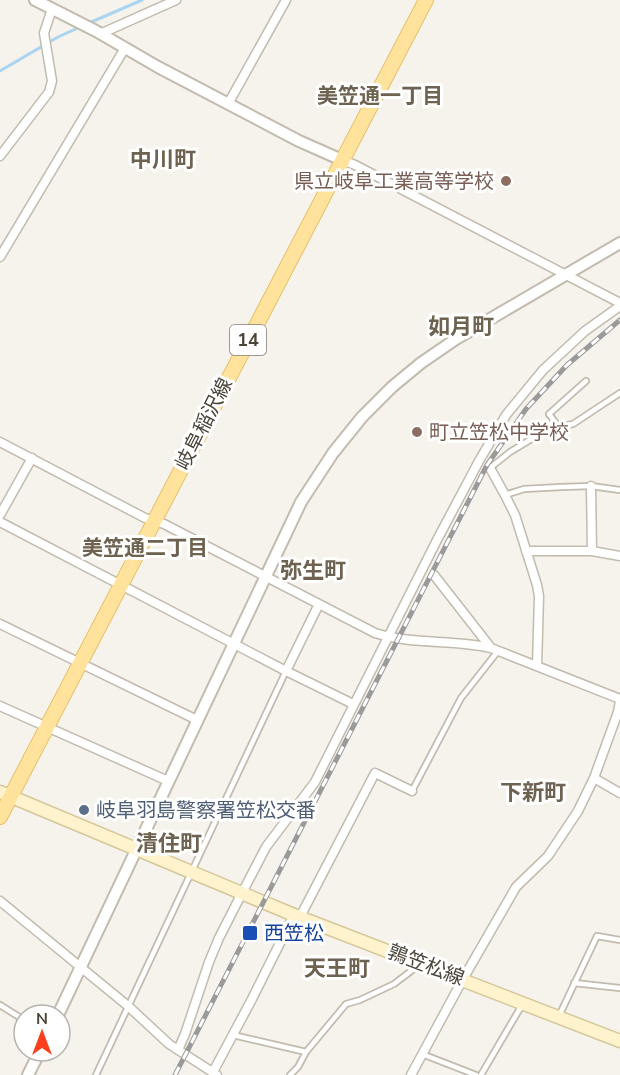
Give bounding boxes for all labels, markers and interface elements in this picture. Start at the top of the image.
district label: 美笠通一丁目 [317,82,443,110]
district label: 中川町 [130,145,196,175]
place label: 県立岐阜工業高等学校 [294,168,494,195]
marker: 県立岐阜工業高等学校 [499,174,513,188]
district label: 如月町 [428,312,494,342]
road number: 14 [230,325,266,355]
street label: 岐阜稲沢線 [169,373,239,475]
place label: 町立笠松中学校 [429,419,569,446]
marker: 町立笠松中学校 [410,425,424,439]
district label: 美笠通二丁目 [82,534,208,562]
district label: 弥生町 [280,556,346,586]
district label: 下新町 [500,778,566,808]
place label: 岐阜羽島警察署笠松交番 [96,797,316,824]
marker: 岐阜羽島警察署笠松交番 [77,803,91,817]
district label: 清住町 [136,829,202,859]
place label: 西笠松 [264,920,324,947]
marker: 西笠松 [241,924,259,942]
street label: 鶉笠松線 [384,938,468,992]
district label: 天王町 [304,954,370,984]
north arrow [12,1003,72,1063]
text: N [36,1008,48,1030]

